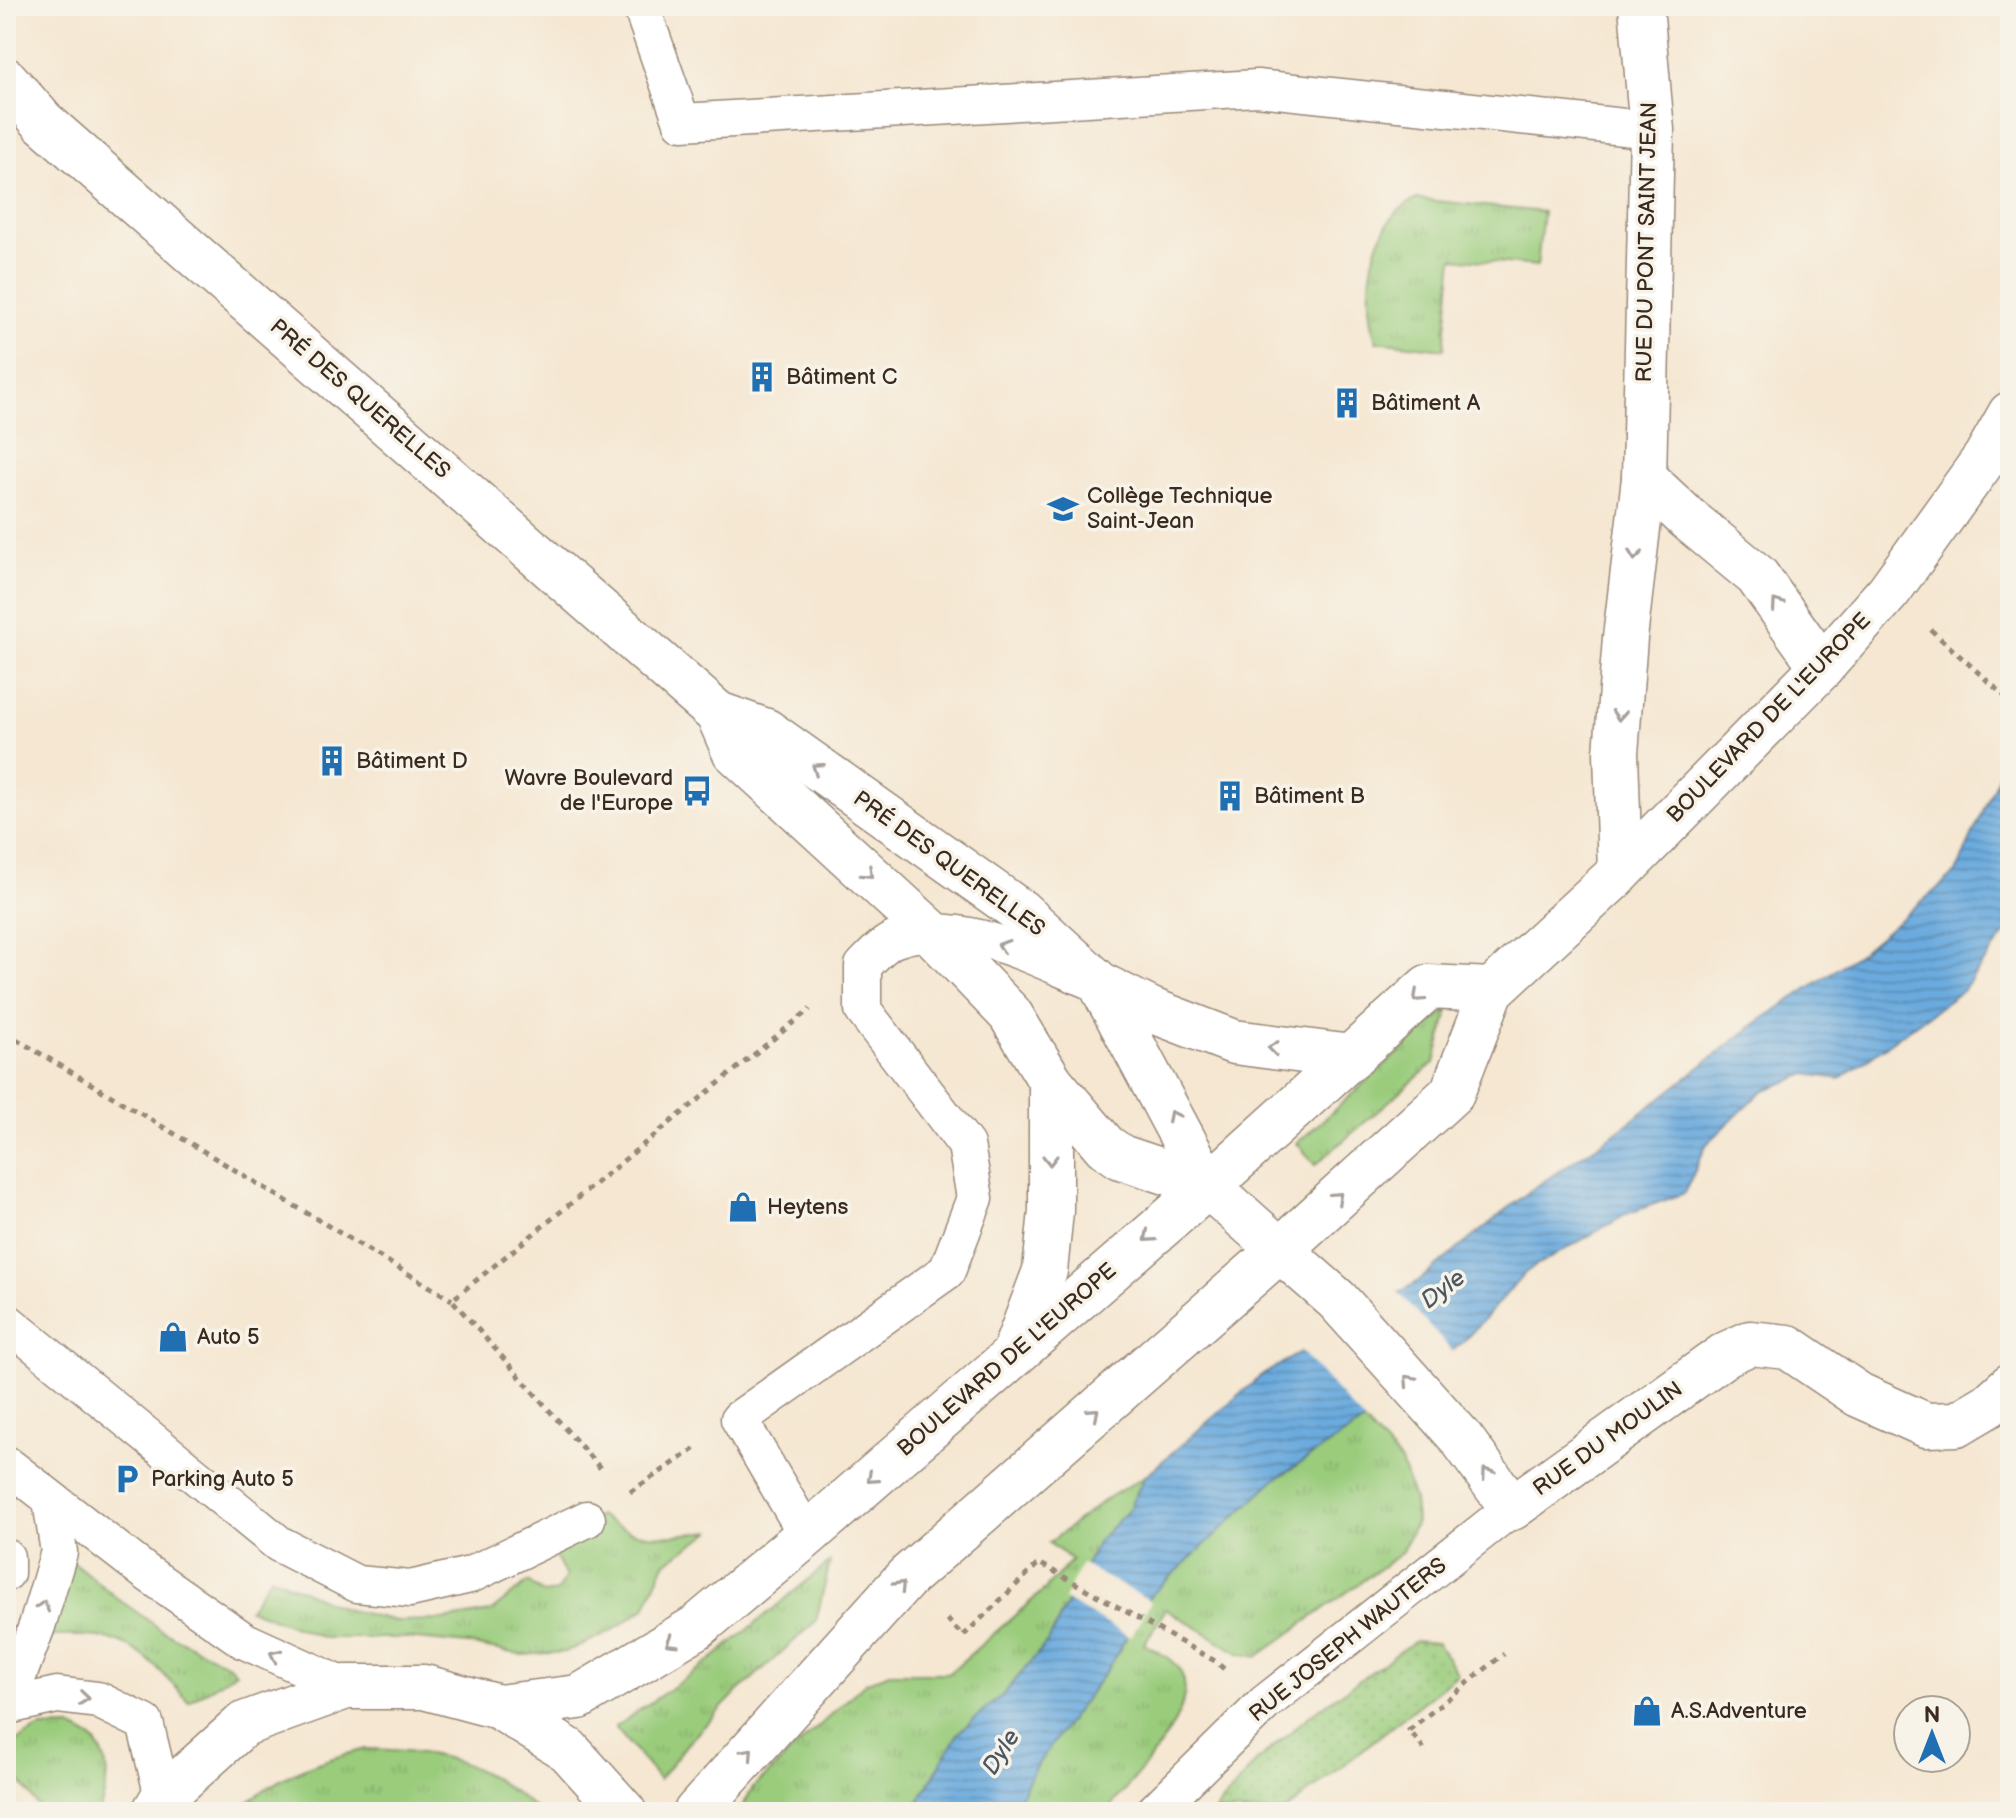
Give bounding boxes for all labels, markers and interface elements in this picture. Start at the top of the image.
street label: RUE DU PONT SAINT JEAN [1631,101,1663,383]
street label: PRÉ DES QUERELLES [264,313,456,485]
building icon: Bâtiment C [745,360,779,394]
place label: Bâtiment C [786,364,897,391]
building icon: Bâtiment A [1330,386,1364,420]
place label: Bâtiment A [1371,390,1481,417]
place label: Collège Technique Saint-Jean [1087,483,1273,535]
school or university icon: Collège Technique Saint-Jean [1046,492,1080,526]
one-way arrow [1627,548,1644,562]
one-way arrow [1772,598,1787,612]
street label: BOULEVARD DE L'EUROPE [1661,607,1877,829]
one-way arrow [1611,709,1628,722]
building icon: Bâtiment D [315,744,349,778]
place label: Bâtiment D [356,748,468,775]
one-way arrow [812,763,826,778]
place label: Wavre Boulevard de l'Europe [505,765,673,817]
bus stop icon: Wavre Boulevard de l'Europe [680,774,714,808]
building icon: Bâtiment B [1213,779,1247,813]
place label: Bâtiment B [1254,783,1365,810]
street label: PRÉ DES QUERELLES [848,785,1051,943]
one-way arrow [859,864,873,879]
one-way arrow [997,939,1011,955]
one-way arrow [1412,987,1427,1001]
one-way arrow [1266,1040,1280,1057]
one-way arrow [1167,1110,1182,1124]
one-way arrow [1042,1154,1059,1167]
shop icon: Heytens [726,1190,760,1224]
one-way arrow [1328,1192,1343,1206]
place label: Heytens [767,1194,848,1221]
one-way arrow [1143,1227,1158,1242]
street label: BOULEVARD DE L'EUROPE [892,1257,1122,1463]
water label: Dyle [1415,1263,1471,1315]
shop icon: Auto 5 [156,1320,190,1354]
place label: Auto 5 [197,1324,260,1351]
one-way arrow [1404,1375,1419,1390]
street label: RUE DU MOULIN [1528,1376,1688,1502]
one-way arrow [1085,1408,1100,1423]
parking icon: Parking Auto 5 [110,1462,144,1496]
place label: Parking Auto 5 [151,1466,294,1493]
one-way arrow [1482,1467,1496,1482]
one-way arrow [866,1468,881,1482]
street label: RUE JOSEPH WAUTERS [1244,1552,1452,1728]
one-way arrow [890,1580,904,1595]
one-way arrow [34,1600,50,1614]
one-way arrow [665,1633,680,1648]
one-way arrow [269,1649,283,1665]
one-way arrow [78,1690,91,1707]
shop icon: A.S.Adventure [1630,1694,1664,1728]
north arrow [1892,1694,1972,1774]
place label: A.S.Adventure [1671,1698,1807,1725]
text: N [1924,1702,1940,1729]
water label: Dyle [976,1724,1026,1780]
one-way arrow [738,1748,752,1763]

